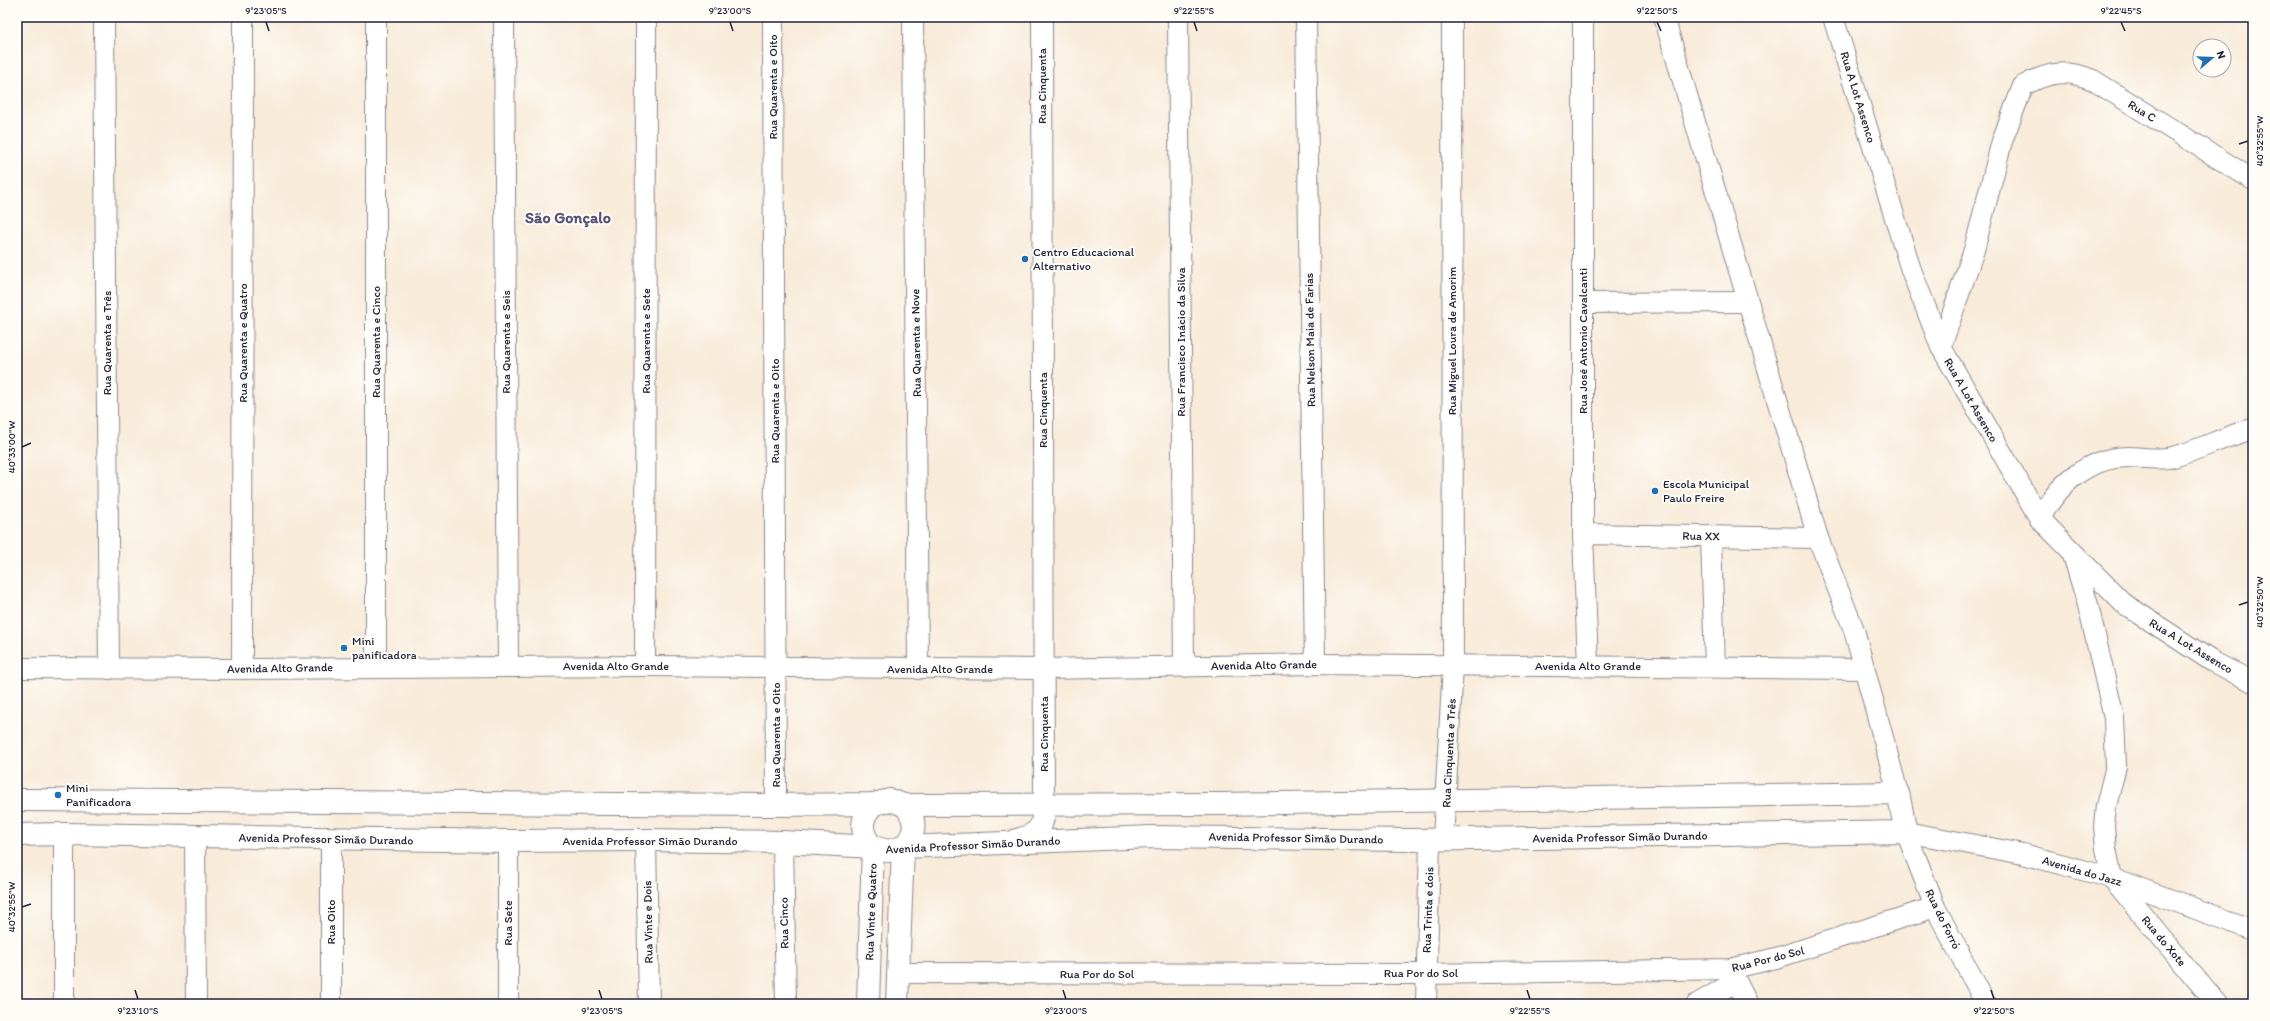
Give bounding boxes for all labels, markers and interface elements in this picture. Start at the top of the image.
text: 9°23'05"S [245,4,287,17]
text: 9°23'00"S [709,4,752,17]
text: 9°22'55"S [1174,4,1215,17]
text: 9°22'50"S [1636,4,1678,17]
text: 9°22'45"S [2100,4,2142,17]
street label: Rua Quarenta e Oito [766,34,780,140]
north arrow [2192,38,2232,78]
street label: Rua Cinquenta [1035,47,1049,124]
text: N [2214,49,2228,61]
street label: Rua A Lot Assenco [1837,50,1879,144]
street label: Rua C [2125,97,2159,125]
text: 40°32'55"W [2253,115,2266,166]
district label: São Gonçalo [525,208,611,228]
place label: Centro Educacional Alternativo [1033,245,1135,273]
marker: Centro Educacional Alternativo [1020,254,1030,264]
street label: Rua Francisco Inácio da Silva [1174,267,1188,417]
street label: Rua Miguel Loura de Amorim [1445,267,1459,415]
street label: Rua José Antonio Cavalcanti [1576,268,1590,414]
street label: Rua Nelson Maia de Farias [1302,273,1318,407]
street label: Rua Quarenta e Quatro [236,283,250,403]
street label: Rua Quarenta e Cinco [369,286,383,398]
street label: Rua Quarenta e Sete [639,288,653,394]
street label: Rua Quarenta e Nove [908,288,924,397]
street label: Rua Quarenta e Seis [499,290,513,394]
street label: Rua Quarenta e Três [100,291,114,395]
street label: Rua A Lot Assenco [1941,355,2001,445]
street label: Rua Quarenta e Oito [768,358,782,464]
street label: Rua Cinquenta [1036,371,1050,448]
text: 40°33'00"W [5,420,18,473]
place label: Escola Municipal Paulo Freire [1663,477,1750,505]
marker: Escola Municipal Paulo Freire [1650,486,1660,496]
street label: Rua XX [1682,529,1720,543]
text: 40°32'50"W [2253,576,2266,628]
street label: Rua A Lot Assenco [2147,616,2235,676]
place label: Mini panificadora [352,634,417,662]
marker: Mini panificadora [339,643,349,653]
street label: Avenida Alto Grande [1211,657,1317,673]
street label: Avenida Alto Grande [563,659,669,673]
street label: Avenida Alto Grande [1535,659,1641,673]
street label: Avenida Alto Grande [227,660,333,676]
street label: Avenida Alto Grande [887,662,993,676]
street label: Rua Quarenta e Oito [769,682,783,788]
street label: Rua Cinquenta [1037,695,1051,772]
street label: Rua Cinquenta e Três [1439,698,1459,808]
place label: Mini Panificadora [66,781,131,809]
marker: Mini Panificadora [53,790,63,800]
street label: Avenida Professor Simão Durando [1532,828,1708,846]
street label: Avenida Professor Simão Durando [1208,829,1384,847]
street label: Avenida Professor Simão Durando [238,830,414,848]
street label: Avenida Professor Simão Durando [885,833,1061,857]
street label: Avenida Professor Simão Durando [562,834,738,848]
street label: Avenida do Jazz [2041,853,2124,889]
street label: Rua Vinte e Quatro [862,863,880,961]
street label: Rua Trinta e dois [1419,867,1437,953]
street label: Rua Vinte e Dois [640,880,656,964]
text: 40°32'55"W [5,881,18,932]
street label: Rua do Forró [1922,887,1964,951]
street label: Rua Cinco [777,897,791,949]
street label: Rua Oito [324,900,338,944]
street label: Rua Sete [501,900,515,946]
street label: Rua do Xote [2139,913,2189,969]
street label: Rua Por do Sol [1730,943,1806,975]
street label: Rua Por do Sol [1384,966,1459,980]
street label: Rua Por do Sol [1060,967,1135,981]
text: 9°23'10"S [118,1004,159,1017]
text: 9°23'05"S [581,1004,623,1017]
text: 9°23'00"S [1045,1004,1088,1017]
text: 9°22'55"S [1510,1004,1551,1017]
text: 9°22'50"S [1973,1004,2015,1017]

